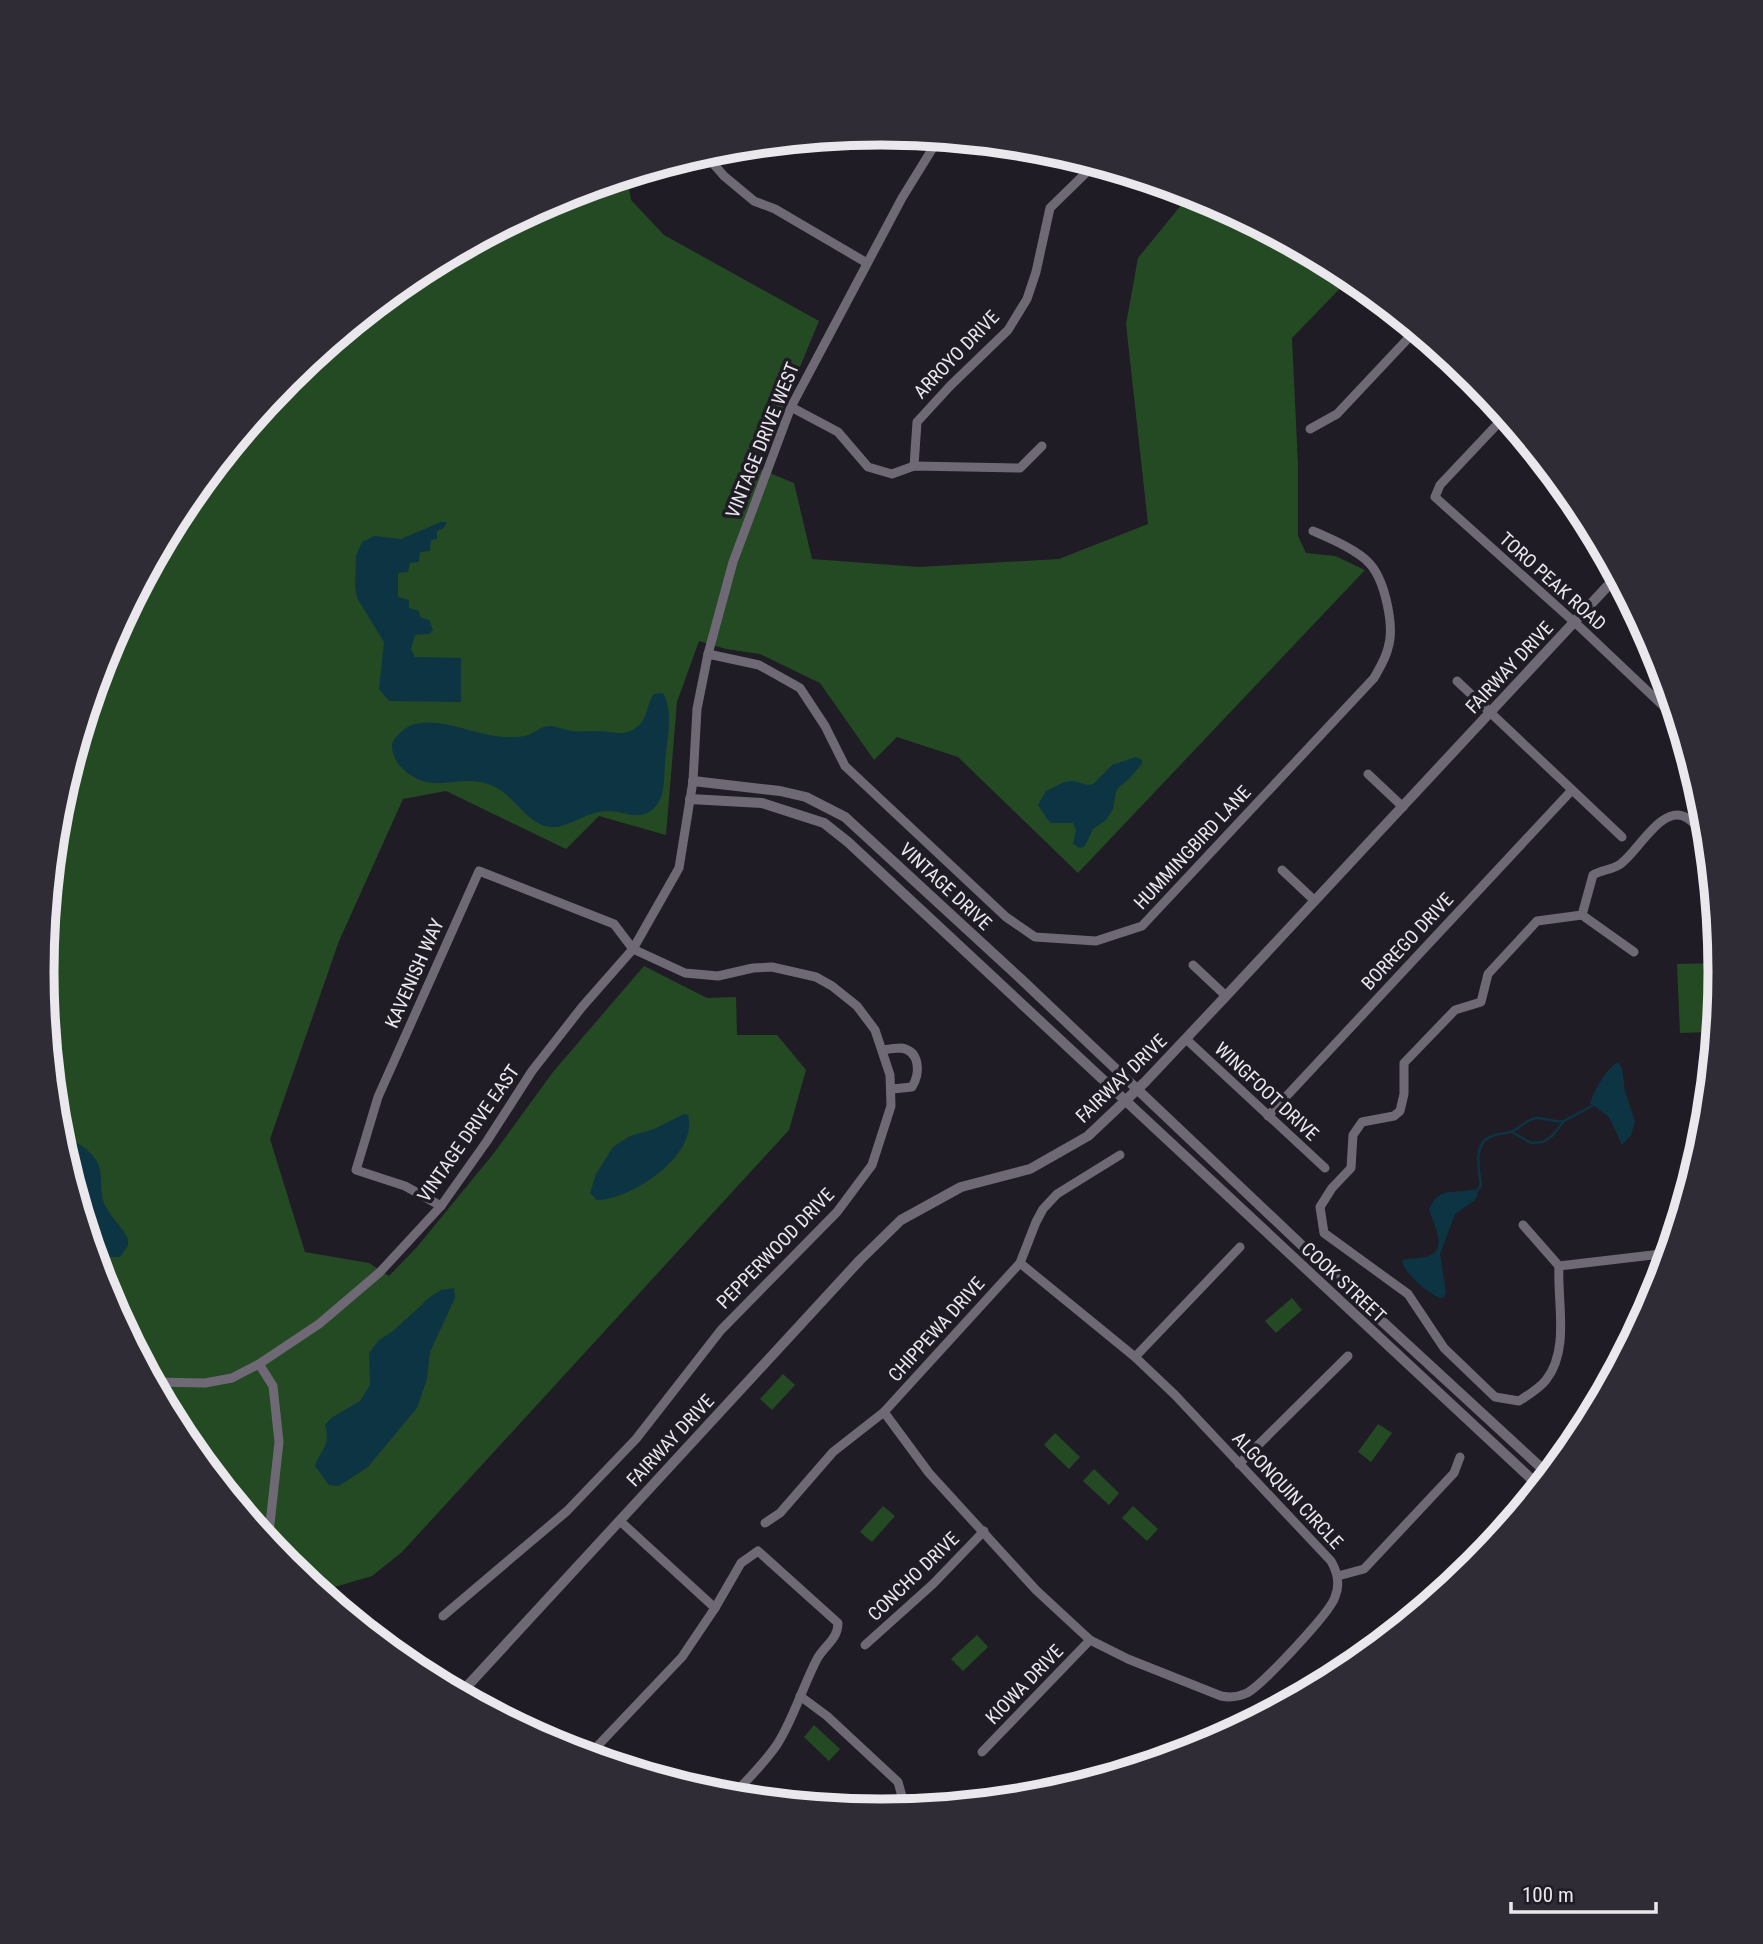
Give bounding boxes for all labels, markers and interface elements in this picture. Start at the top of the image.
street label: ARROYO DRIVE [909,306,1004,403]
street label: VINTAGE DRIVE WEST [721,359,804,521]
street label: TORO PEAK ROAD [1495,527,1611,635]
street label: FAIRWAY DRIVE [1461,616,1558,718]
street label: HUMMINGBIRD LANE [1129,781,1256,914]
street label: VINTAGE DRIVE [895,838,997,935]
street label: BORREGO DRIVE [1357,888,1458,995]
street label: KAVENISH WAY [380,915,449,1031]
street label: FAIRWAY DRIVE [1071,1029,1172,1127]
street label: WINGFOOT DRIVE [1210,1037,1323,1145]
street label: VINTAGE DRIVE EAST [412,1060,524,1206]
street label: PEPPERWOOD DRIVE [712,1183,839,1313]
street label: COOK STREET [1297,1237,1391,1327]
street label: CHIPPEWA DRIVE [883,1272,989,1386]
street label: FAIRWAY DRIVE [622,1389,719,1491]
street label: ALGONQUIN CIRCLE [1228,1427,1348,1554]
street label: CONCHO DRIVE [863,1527,964,1626]
street label: KIOWA DRIVE [981,1640,1068,1729]
scale bar [1511,1870,1656,1914]
text: 100 m [1522,1883,1574,1907]

